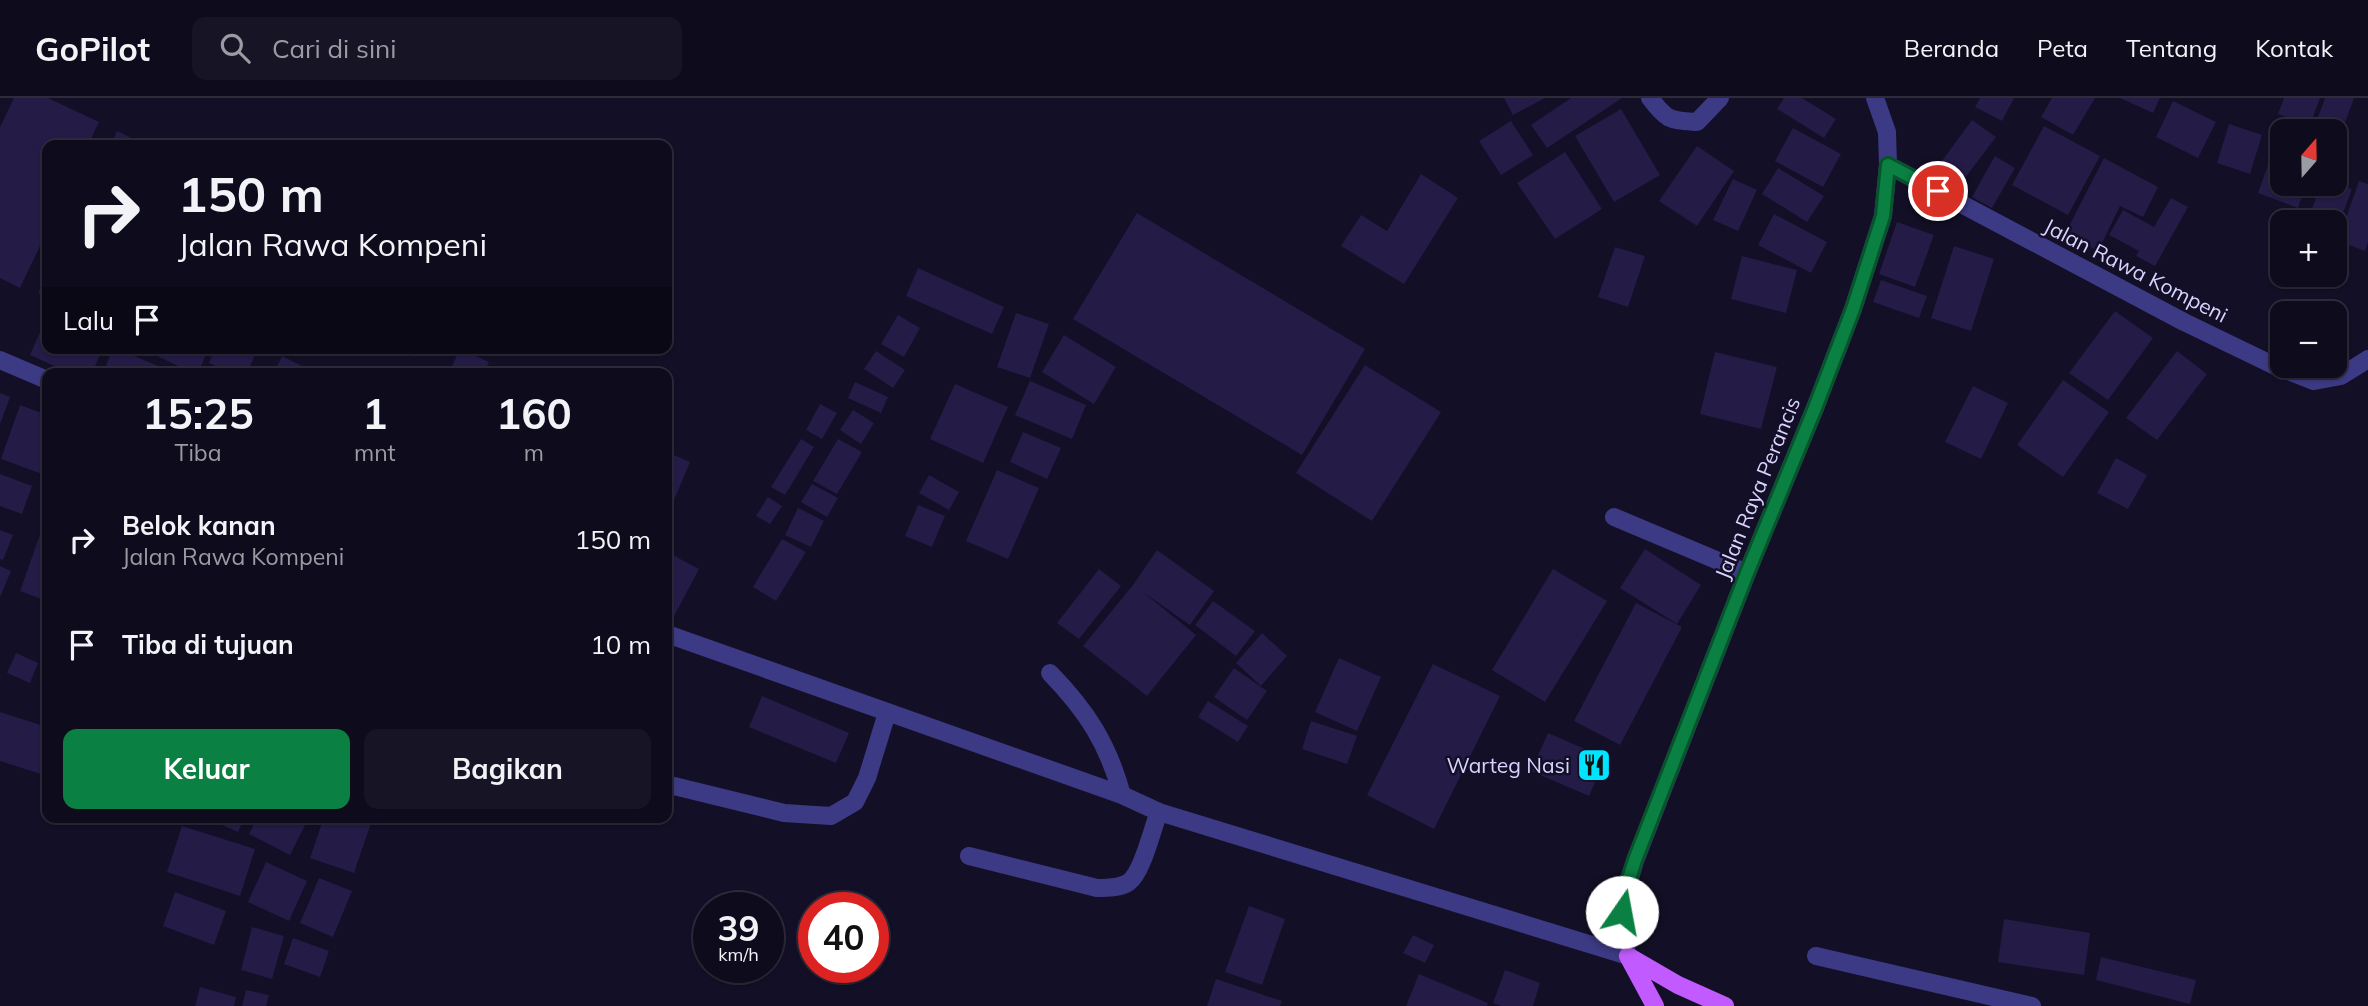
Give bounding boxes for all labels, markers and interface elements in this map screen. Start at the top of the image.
search box [192,17,682,80]
text: GoPilot [35,28,150,69]
icon: search [216,29,254,67]
text: Cari di sini [272,32,397,65]
text: Beranda [1904,33,1999,63]
text: Peta [2037,33,2088,63]
text: Tentang [2126,33,2217,63]
text: Kontak [2255,33,2333,63]
north arrow [2270,119,2347,196]
map controls [2270,119,2347,378]
pin [1908,161,1968,221]
text: 150 m [178,163,324,224]
icon: right [63,168,154,259]
icon: arrive [1919,172,1957,210]
button: + [2270,210,2347,287]
street label: Jalan Rawa Kompeni [2040,212,2232,328]
text: Jalan Rawa Kompeni [178,224,487,264]
icon: arrive [128,301,166,339]
button: − [2270,301,2347,378]
text: Lalu [63,304,114,337]
text: 15:25 [142,387,254,440]
text: 1 [362,387,387,440]
text: 160 [496,387,572,440]
street label: Jalan Raya Perancis [1709,393,1805,583]
text: Tiba [174,438,221,467]
text: mnt [354,438,396,467]
text: m [524,438,544,467]
text: Belok kanan [122,509,276,542]
icon: right [63,521,101,559]
text: 150 m [575,523,651,556]
text: Jalan Rawa Kompeni [122,542,344,571]
icon: arrive [63,626,101,664]
text: Tiba di tujuan [122,628,294,661]
text: 10 m [590,628,651,661]
button: Keluar [63,729,350,809]
button: Bagikan [364,729,651,809]
restaurant icon: Warteg Nasi [1575,746,1613,784]
place label: Warteg Nasi [1447,752,1570,778]
position arrow [1585,875,1659,949]
speed limit sign: 40 [798,892,889,983]
text: 39 [717,906,760,950]
text: km/h [718,943,759,966]

